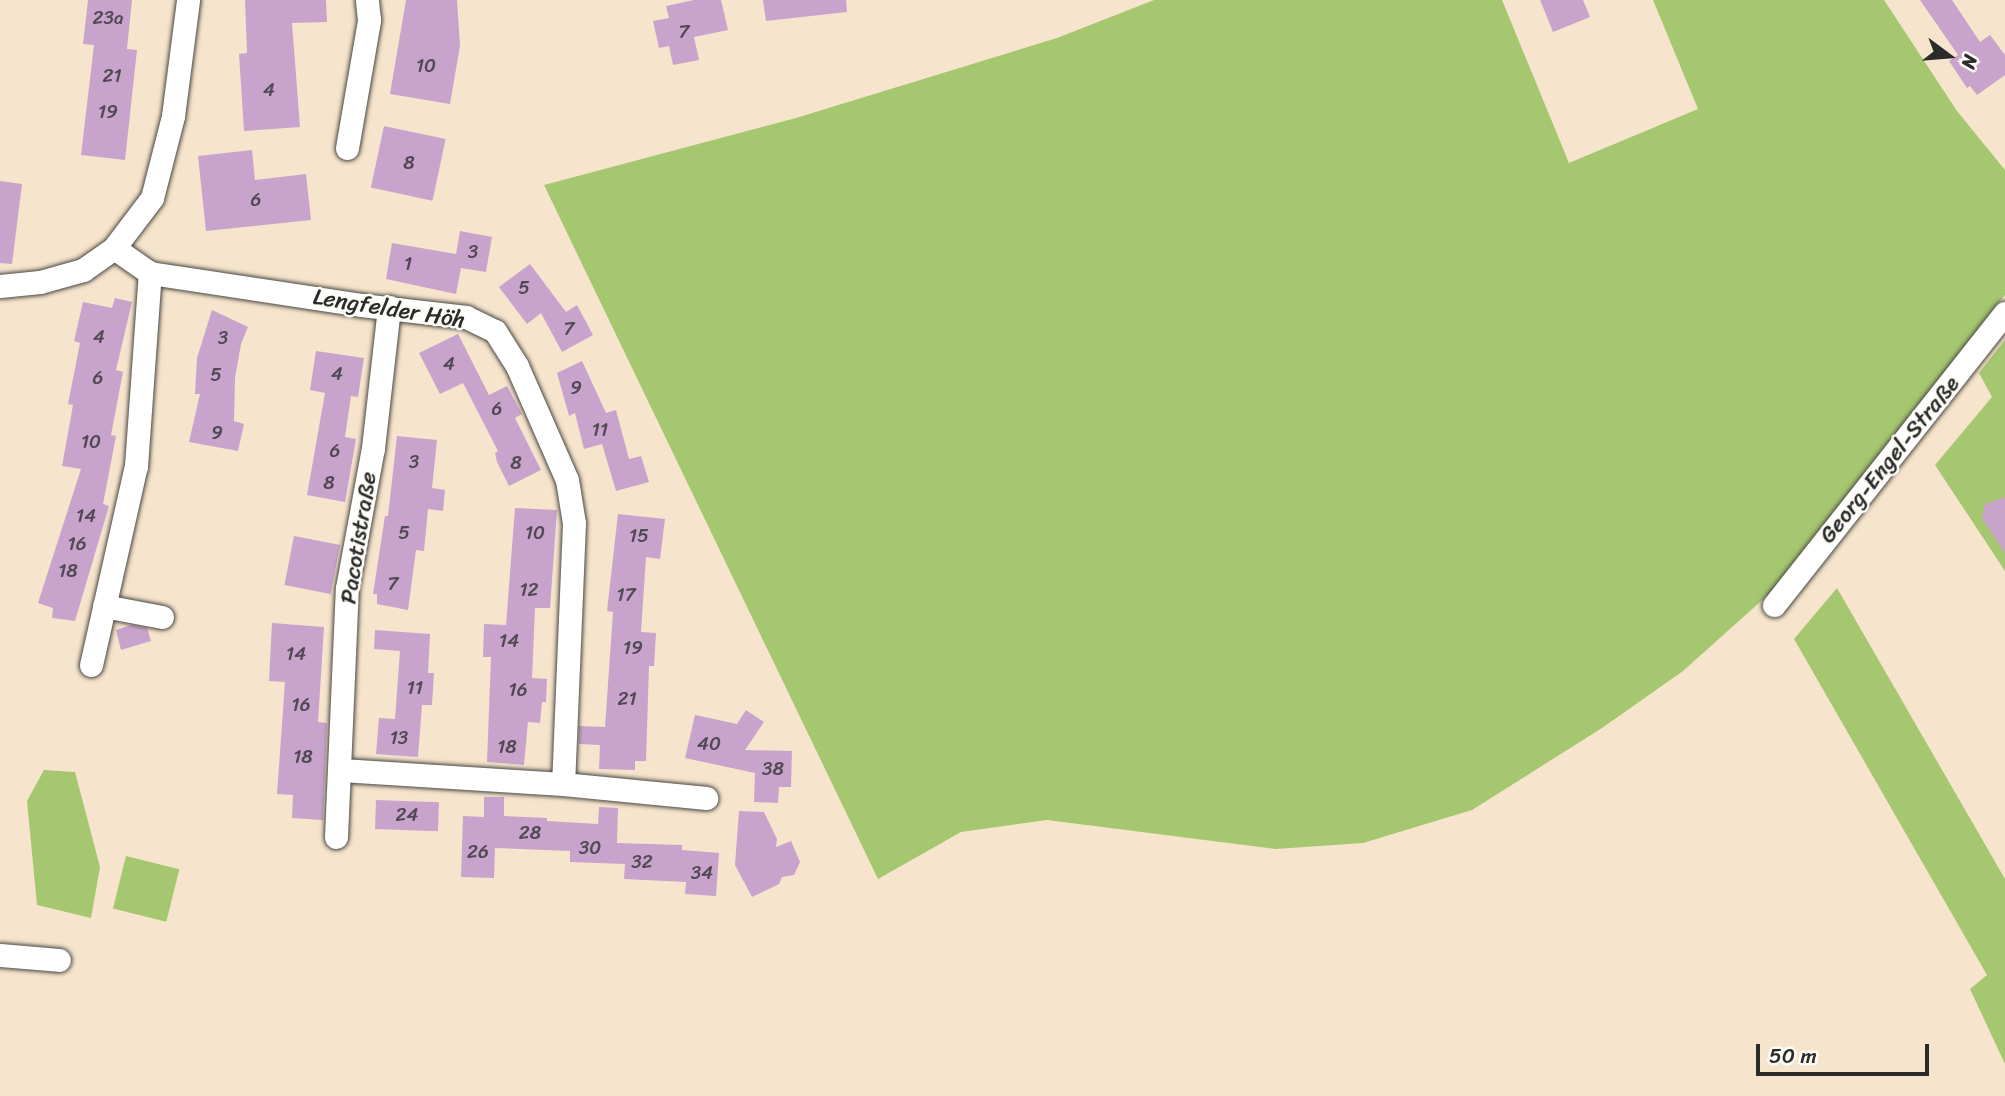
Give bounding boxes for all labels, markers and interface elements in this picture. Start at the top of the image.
house number: 23a [93,7,123,29]
house number: 7 [679,21,689,43]
north arrow [1914,21,1984,91]
text: N [1952,51,1987,73]
house number: 10 [416,55,436,77]
house number: 21 [102,65,122,87]
house number: 4 [263,79,275,101]
house number: 19 [98,101,118,123]
house number: 8 [403,152,415,174]
house number: 6 [251,189,261,211]
house number: 3 [468,241,478,263]
house number: 1 [404,253,412,275]
house number: 5 [518,277,530,299]
street label: Lengfelder Höh [311,283,467,335]
house number: 7 [564,318,574,340]
house number: 4 [93,326,105,348]
house number: 3 [218,327,228,349]
house number: 4 [443,353,455,375]
house number: 4 [331,363,343,385]
house number: 5 [210,364,222,386]
house number: 6 [93,367,103,389]
street label: Georg-Engel-Straße [1814,371,1966,549]
house number: 9 [570,377,582,399]
house number: 6 [492,398,502,420]
house number: 11 [592,419,608,441]
house number: 9 [211,422,223,444]
house number: 10 [81,431,101,453]
house number: 6 [330,440,340,462]
house number: 3 [409,451,419,473]
house number: 8 [510,452,522,474]
street label: Pacotistraße [335,470,383,606]
house number: 8 [323,472,335,494]
house number: 14 [76,505,96,527]
house number: 5 [398,522,410,544]
house number: 10 [525,522,545,544]
house number: 15 [629,525,649,547]
house number: 16 [68,533,86,555]
house number: 18 [58,560,78,582]
house number: 7 [388,573,398,595]
house number: 12 [519,579,539,601]
house number: 17 [617,584,635,606]
house number: 14 [499,630,519,652]
house number: 19 [623,637,643,659]
house number: 14 [286,643,306,665]
house number: 11 [407,677,423,699]
house number: 16 [509,679,527,701]
house number: 21 [617,688,637,710]
house number: 16 [292,694,310,716]
house number: 13 [390,727,408,749]
house number: 40 [697,733,721,755]
house number: 18 [497,736,517,758]
house number: 18 [293,746,313,768]
house number: 38 [762,758,784,780]
house number: 24 [396,804,418,826]
house number: 28 [519,822,541,844]
house number: 30 [579,837,601,859]
house number: 26 [467,841,489,863]
house number: 32 [631,851,653,873]
house number: 34 [691,862,713,884]
scale bar [1760,1030,1933,1074]
text: 50 m [1769,1037,1817,1075]

